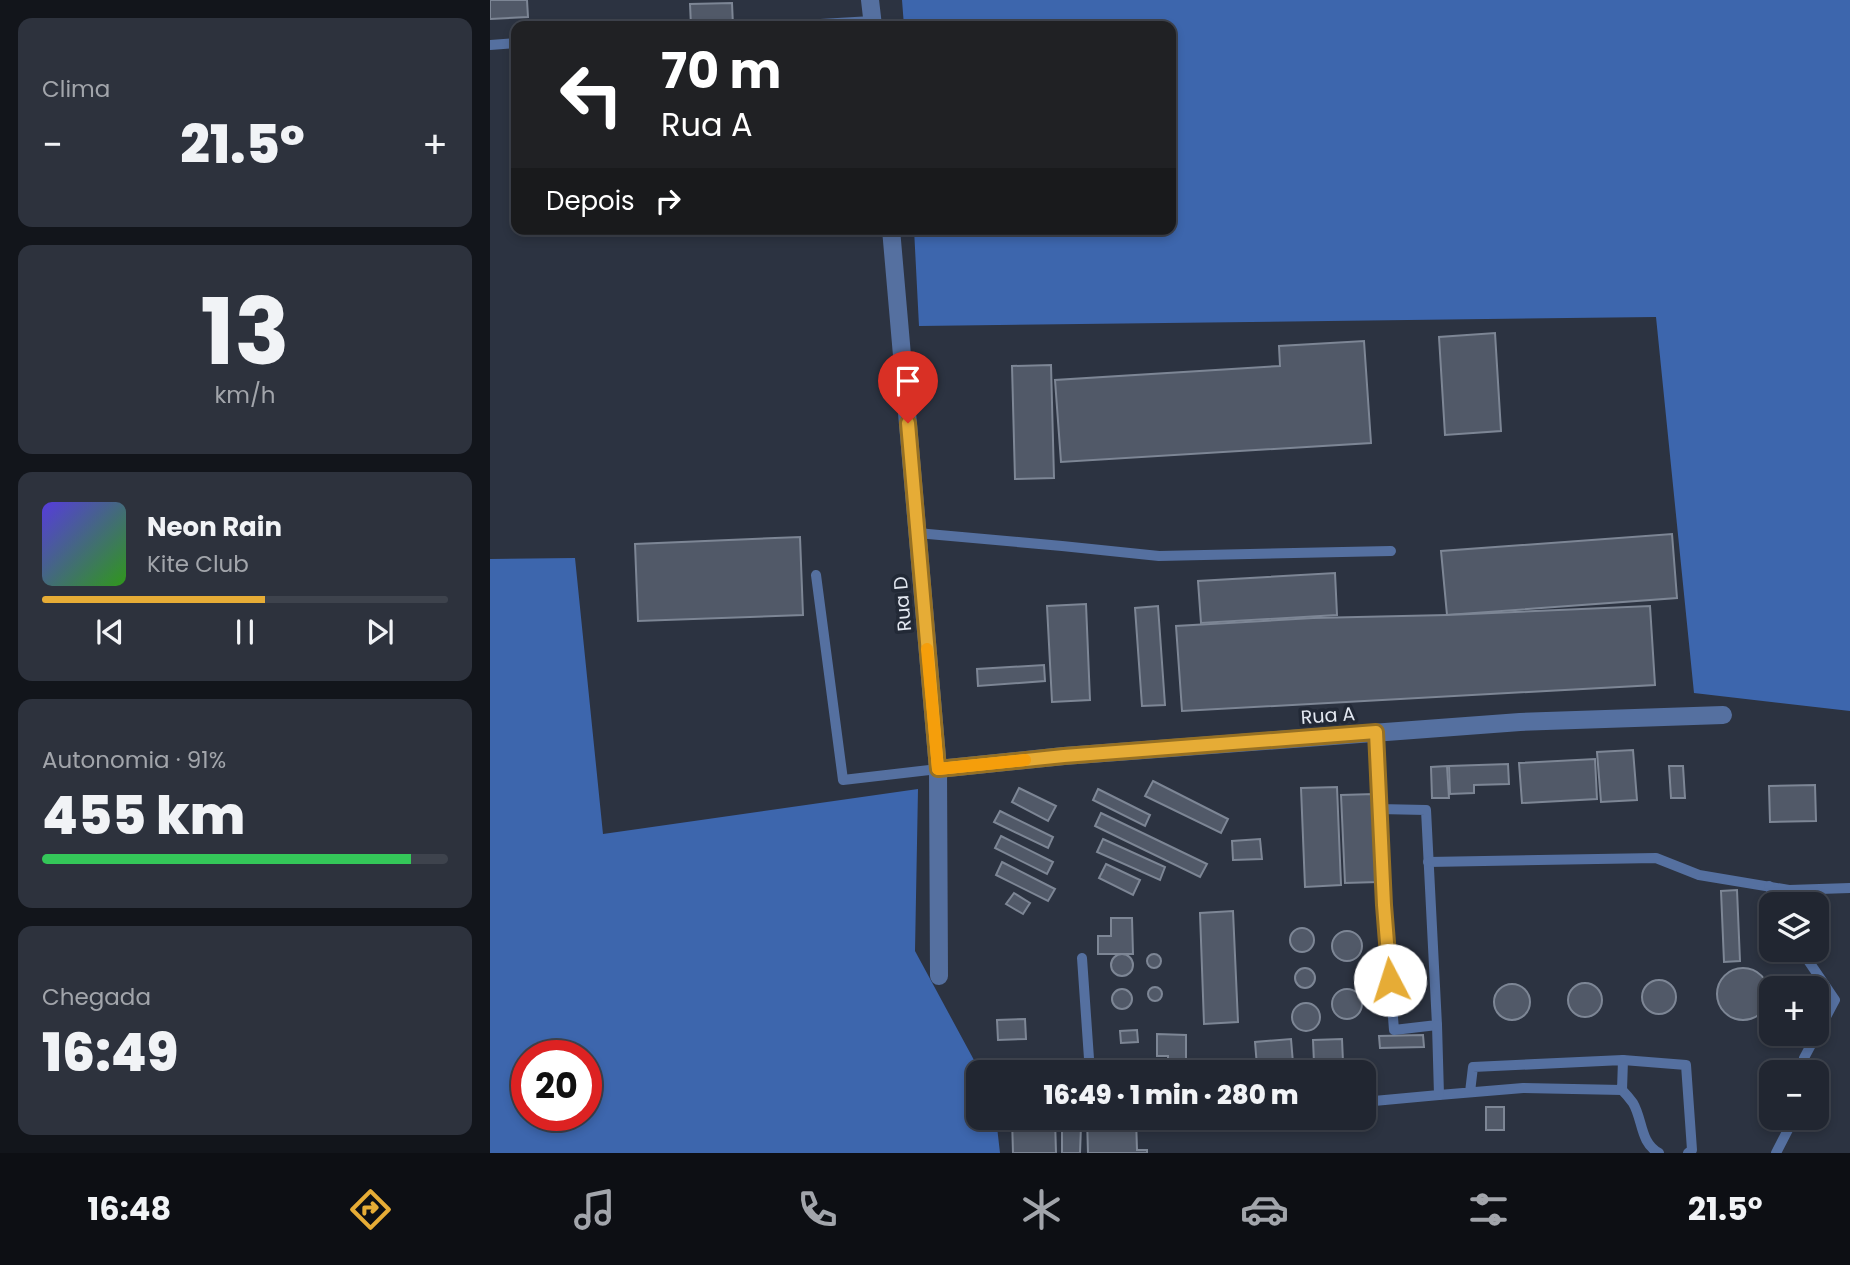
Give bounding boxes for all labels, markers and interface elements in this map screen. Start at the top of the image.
text: 70 m [661,37,781,105]
icon: left [546,49,637,140]
text: Clima [42,73,110,105]
text: Rua A [661,102,753,147]
text: 21.5° [180,108,305,181]
text: − [42,118,63,171]
text: + [422,118,448,171]
icon: right [649,182,687,220]
text: Depois [546,183,635,219]
text: 13 [200,268,290,396]
pin [878,351,938,423]
icon: arrive [889,362,927,400]
text: km/h [214,379,276,411]
text: Neon Rain [147,509,282,545]
text: Kite Club [147,548,249,580]
street label: Rua D [887,575,918,633]
icon: previous [91,613,129,651]
icon: pause [226,613,264,651]
icon: next [361,613,399,651]
street label: Rua A [1300,700,1356,731]
text: Autonomia · 91% [42,744,226,776]
text: 455 km [42,779,245,852]
map controls [1759,892,1829,1130]
button: layers [1759,892,1829,962]
position arrow [1353,943,1427,1017]
button: + [1759,976,1829,1046]
text: Chegada [42,981,151,1013]
text: 16:49 [42,1016,178,1089]
speed limit sign: 20 [511,1040,602,1131]
button: − [1759,1060,1829,1130]
text: 16:49 · 1 min · 280 m [1043,1077,1299,1113]
icon: directions [346,1185,395,1234]
icon: music [570,1185,619,1234]
icon: phone [793,1185,842,1234]
icon: climate [1017,1185,1066,1234]
icon: car [1240,1185,1289,1234]
icon: filters [1464,1185,1513,1234]
text: 16:48 [87,1186,171,1231]
text: 21.5° [1688,1186,1763,1231]

